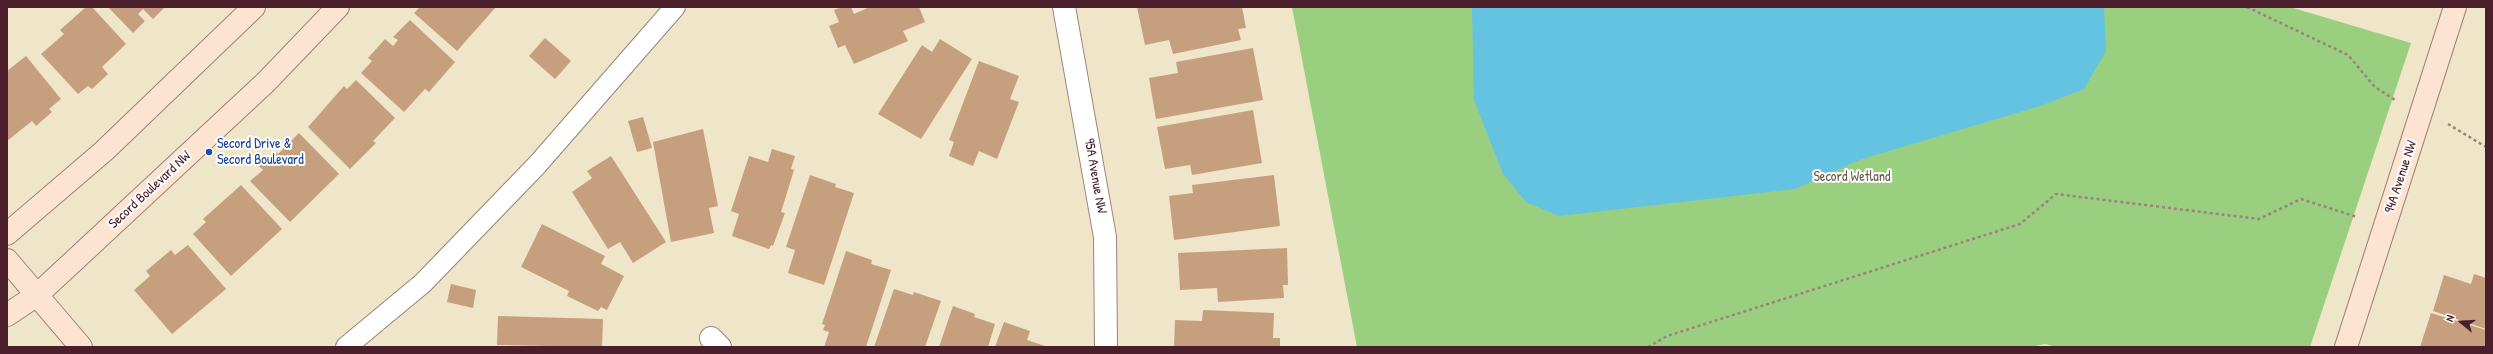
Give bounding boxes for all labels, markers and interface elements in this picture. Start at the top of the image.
place label: Secord Drive & Secord Boulevard [217,136,304,168]
street label: 95A Avenue NW [1080,137,1110,215]
street label: 94A Avenue NW [2381,139,2421,215]
marker: Secord Drive & Secord Boulevard [204,147,214,157]
street label: Secord Boulevard NW [106,148,194,232]
park label: Secord Wetland [1813,169,1891,185]
north arrow [2441,302,2481,342]
text: N [2442,313,2457,323]

